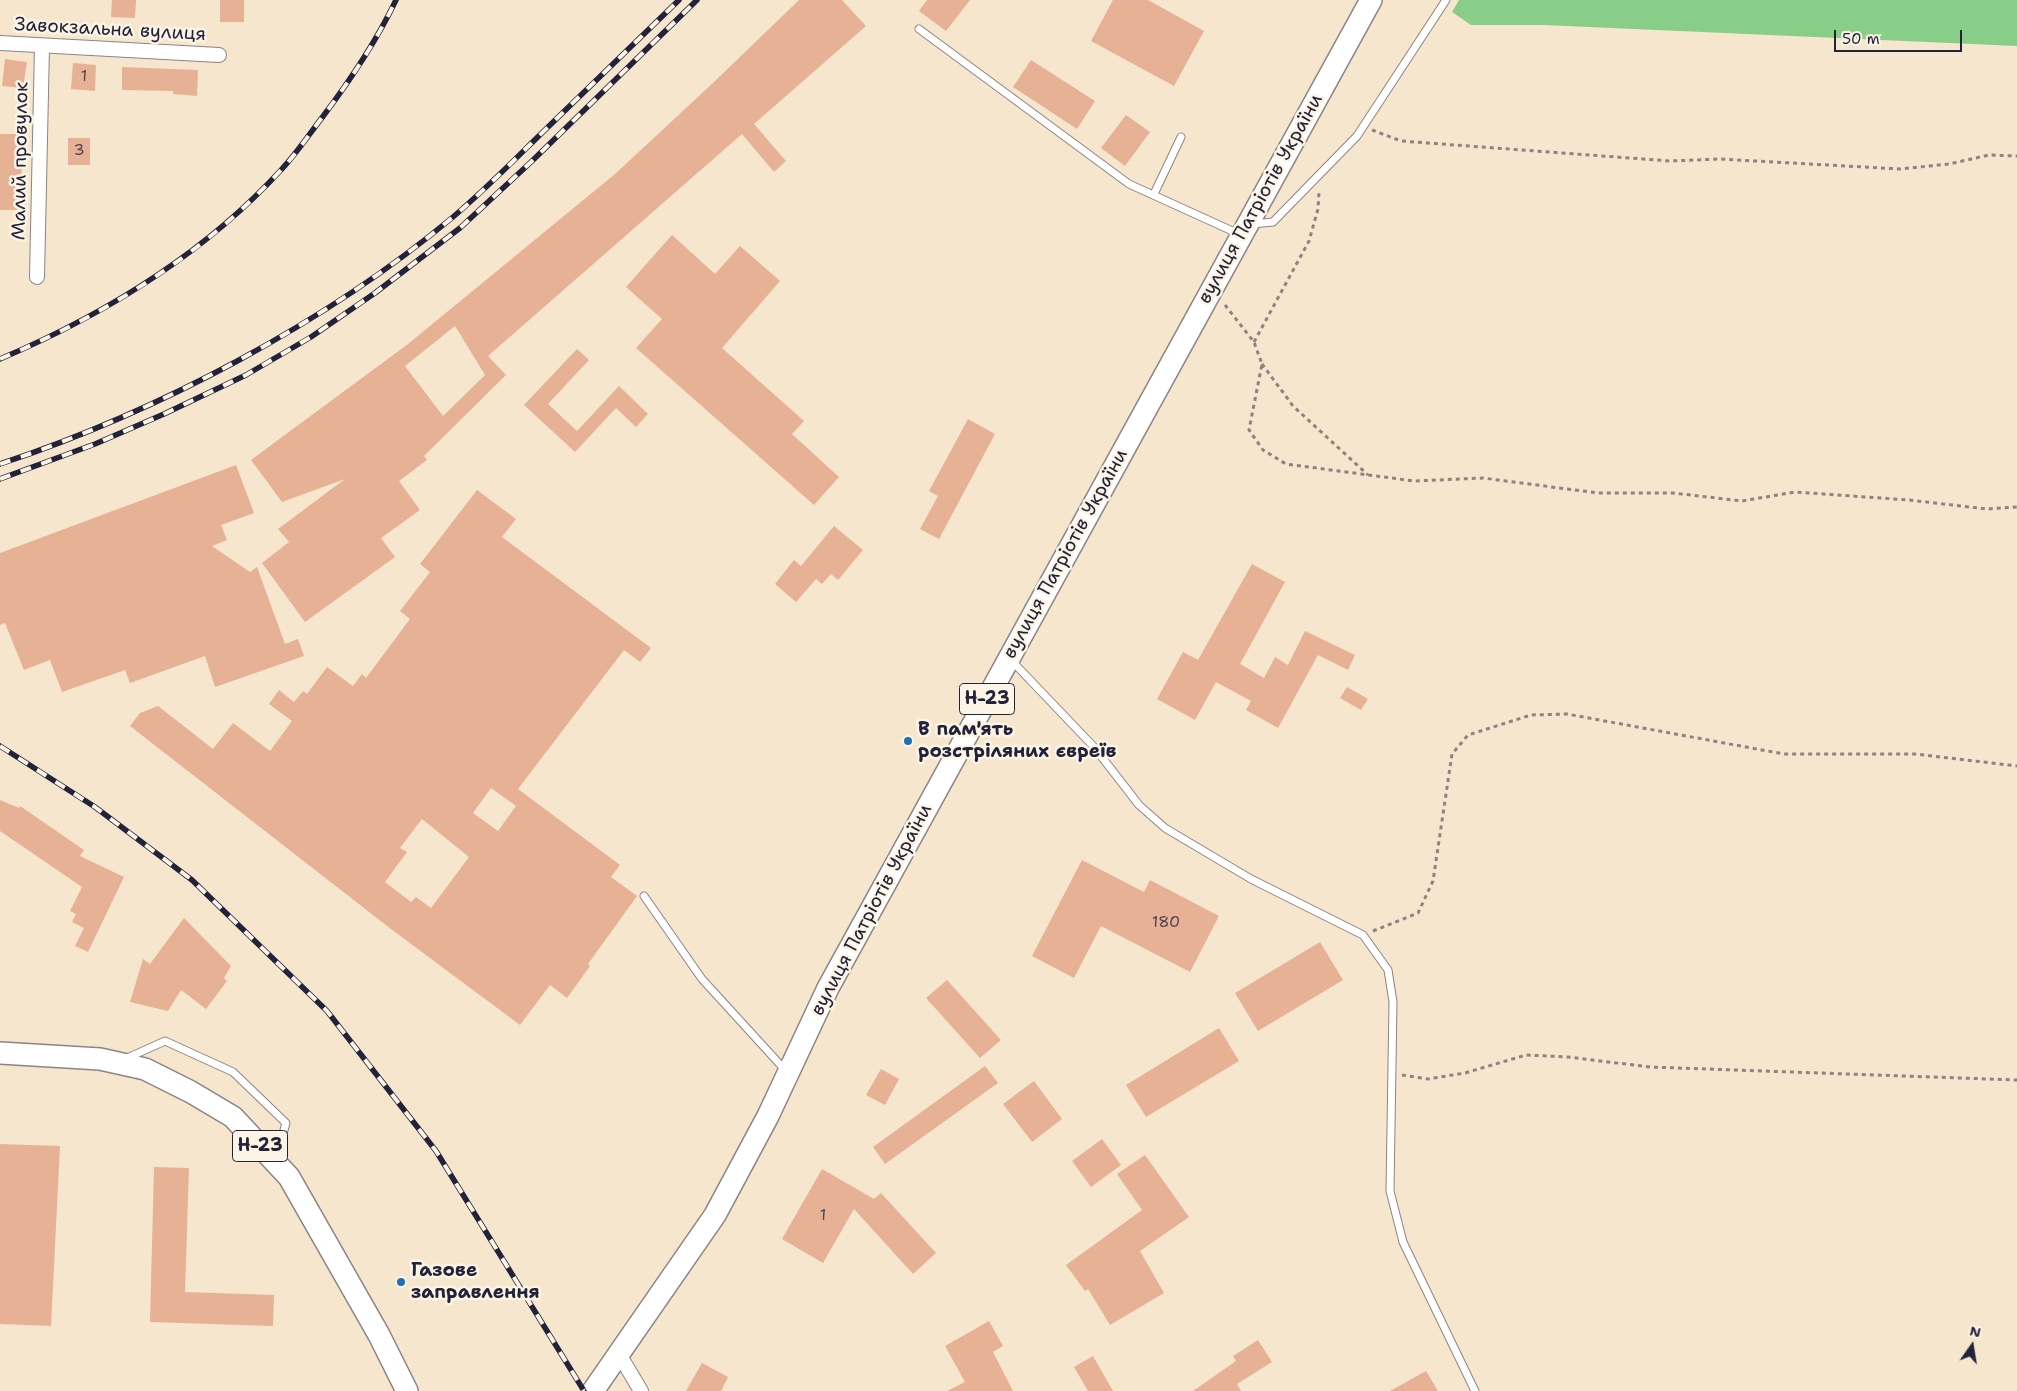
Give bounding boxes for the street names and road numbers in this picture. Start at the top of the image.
street label: Завокзальна вулиця [14,14,206,46]
street label: Малий провулок [8,82,34,240]
street label: вулиця Патріотів України [1194,90,1328,308]
street label: вулиця Патріотів України [999,445,1133,663]
road number: Н-23 [960,684,1014,714]
street label: вулиця Патріотів України [806,800,938,1020]
road number: Н-23 [232,1130,288,1162]

